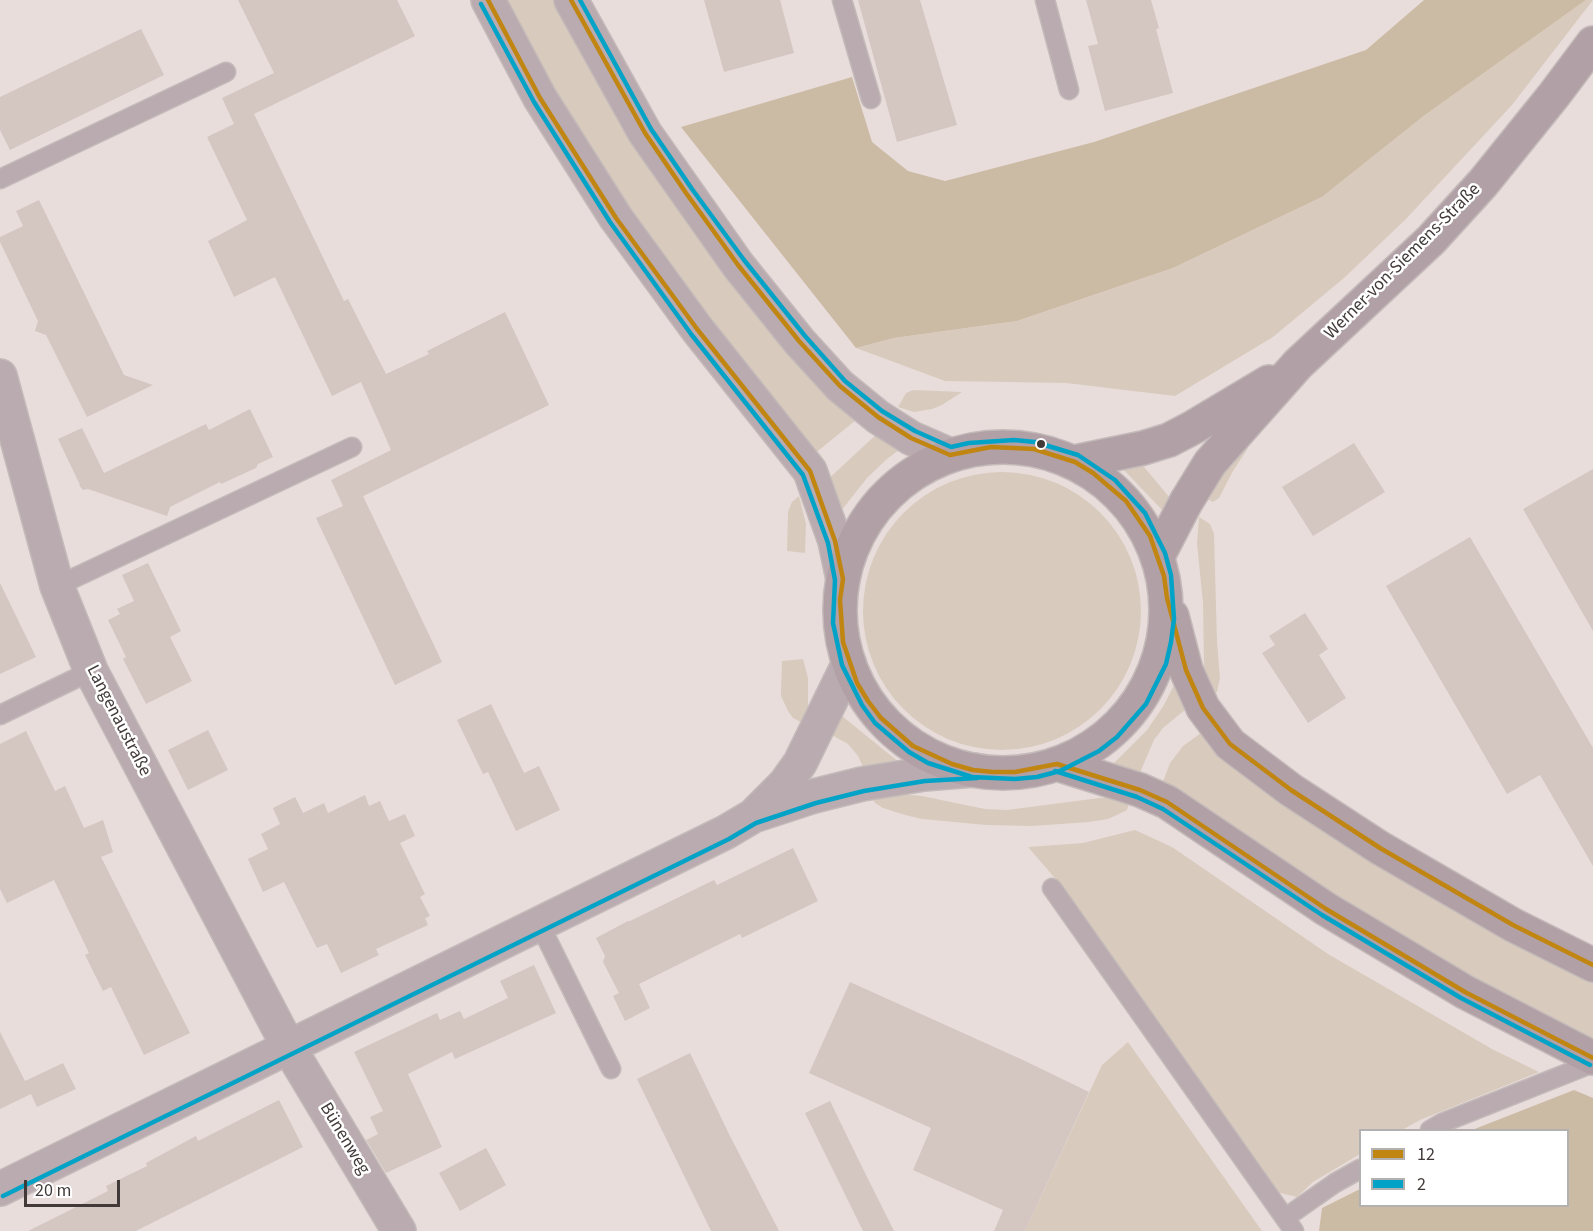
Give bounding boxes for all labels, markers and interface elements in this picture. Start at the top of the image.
street label: Werner-von-Siemens-Straße [1321,180,1485,344]
unlabelled marker [1035,438,1047,450]
street label: Langenaustraße [81,662,155,780]
street label: Bünenweg [314,1099,374,1179]
legend [1359,1129,1569,1207]
text: 12 [1417,1142,1435,1167]
scale bar [27,1168,123,1206]
text: 2 [1417,1172,1426,1197]
text: 20 m [35,1178,71,1203]

